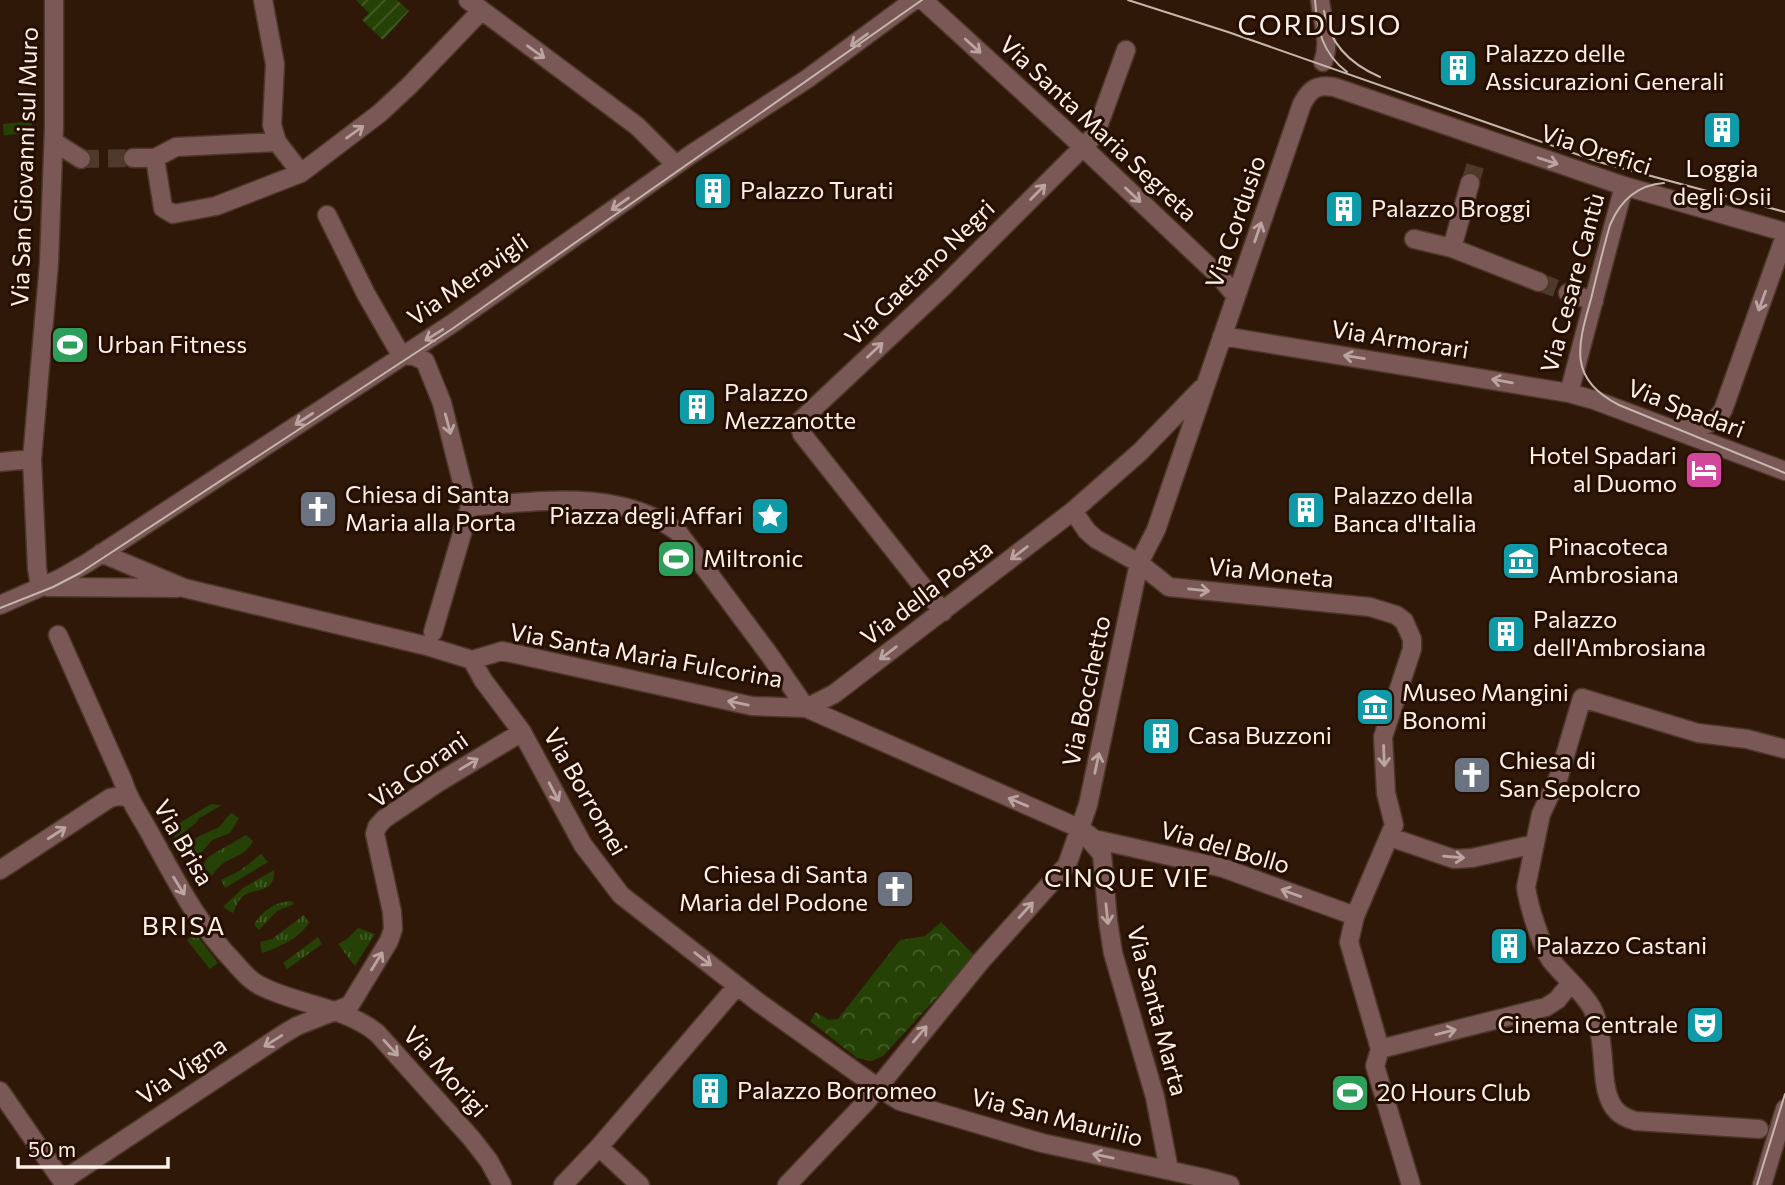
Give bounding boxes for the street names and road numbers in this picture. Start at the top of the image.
street label: Via San Giovanni sul Muro [4,26,43,307]
street label: Via Santa Maria Segreta [994,29,1204,227]
street label: Via Orefici [1537,117,1656,180]
street label: Via Cordusio [1198,151,1271,292]
street label: Via Cesare Cantù [1534,190,1609,376]
street label: Via Gaetano Negri [838,193,1000,351]
street label: Via Meravigli [401,227,533,331]
street label: Via Armorari [1329,313,1471,364]
street label: Via Spadari [1624,372,1749,443]
street label: Via della Posta [854,533,998,651]
street label: Via Moneta [1207,551,1335,592]
street label: Via Bocchetto [1055,613,1116,769]
street label: Via Santa Maria Fulcorina [508,616,785,693]
street label: Via Borromei [538,722,634,860]
street label: Via Gorani [363,724,473,813]
street label: Via Brisa [148,794,220,890]
street label: Via del Bollo [1157,814,1294,879]
street label: Via Santa Marta [1122,923,1195,1099]
street label: Via Morigi [398,1020,494,1122]
street label: Via Vigna [131,1029,231,1110]
street label: Via San Maurilio [969,1081,1146,1152]

